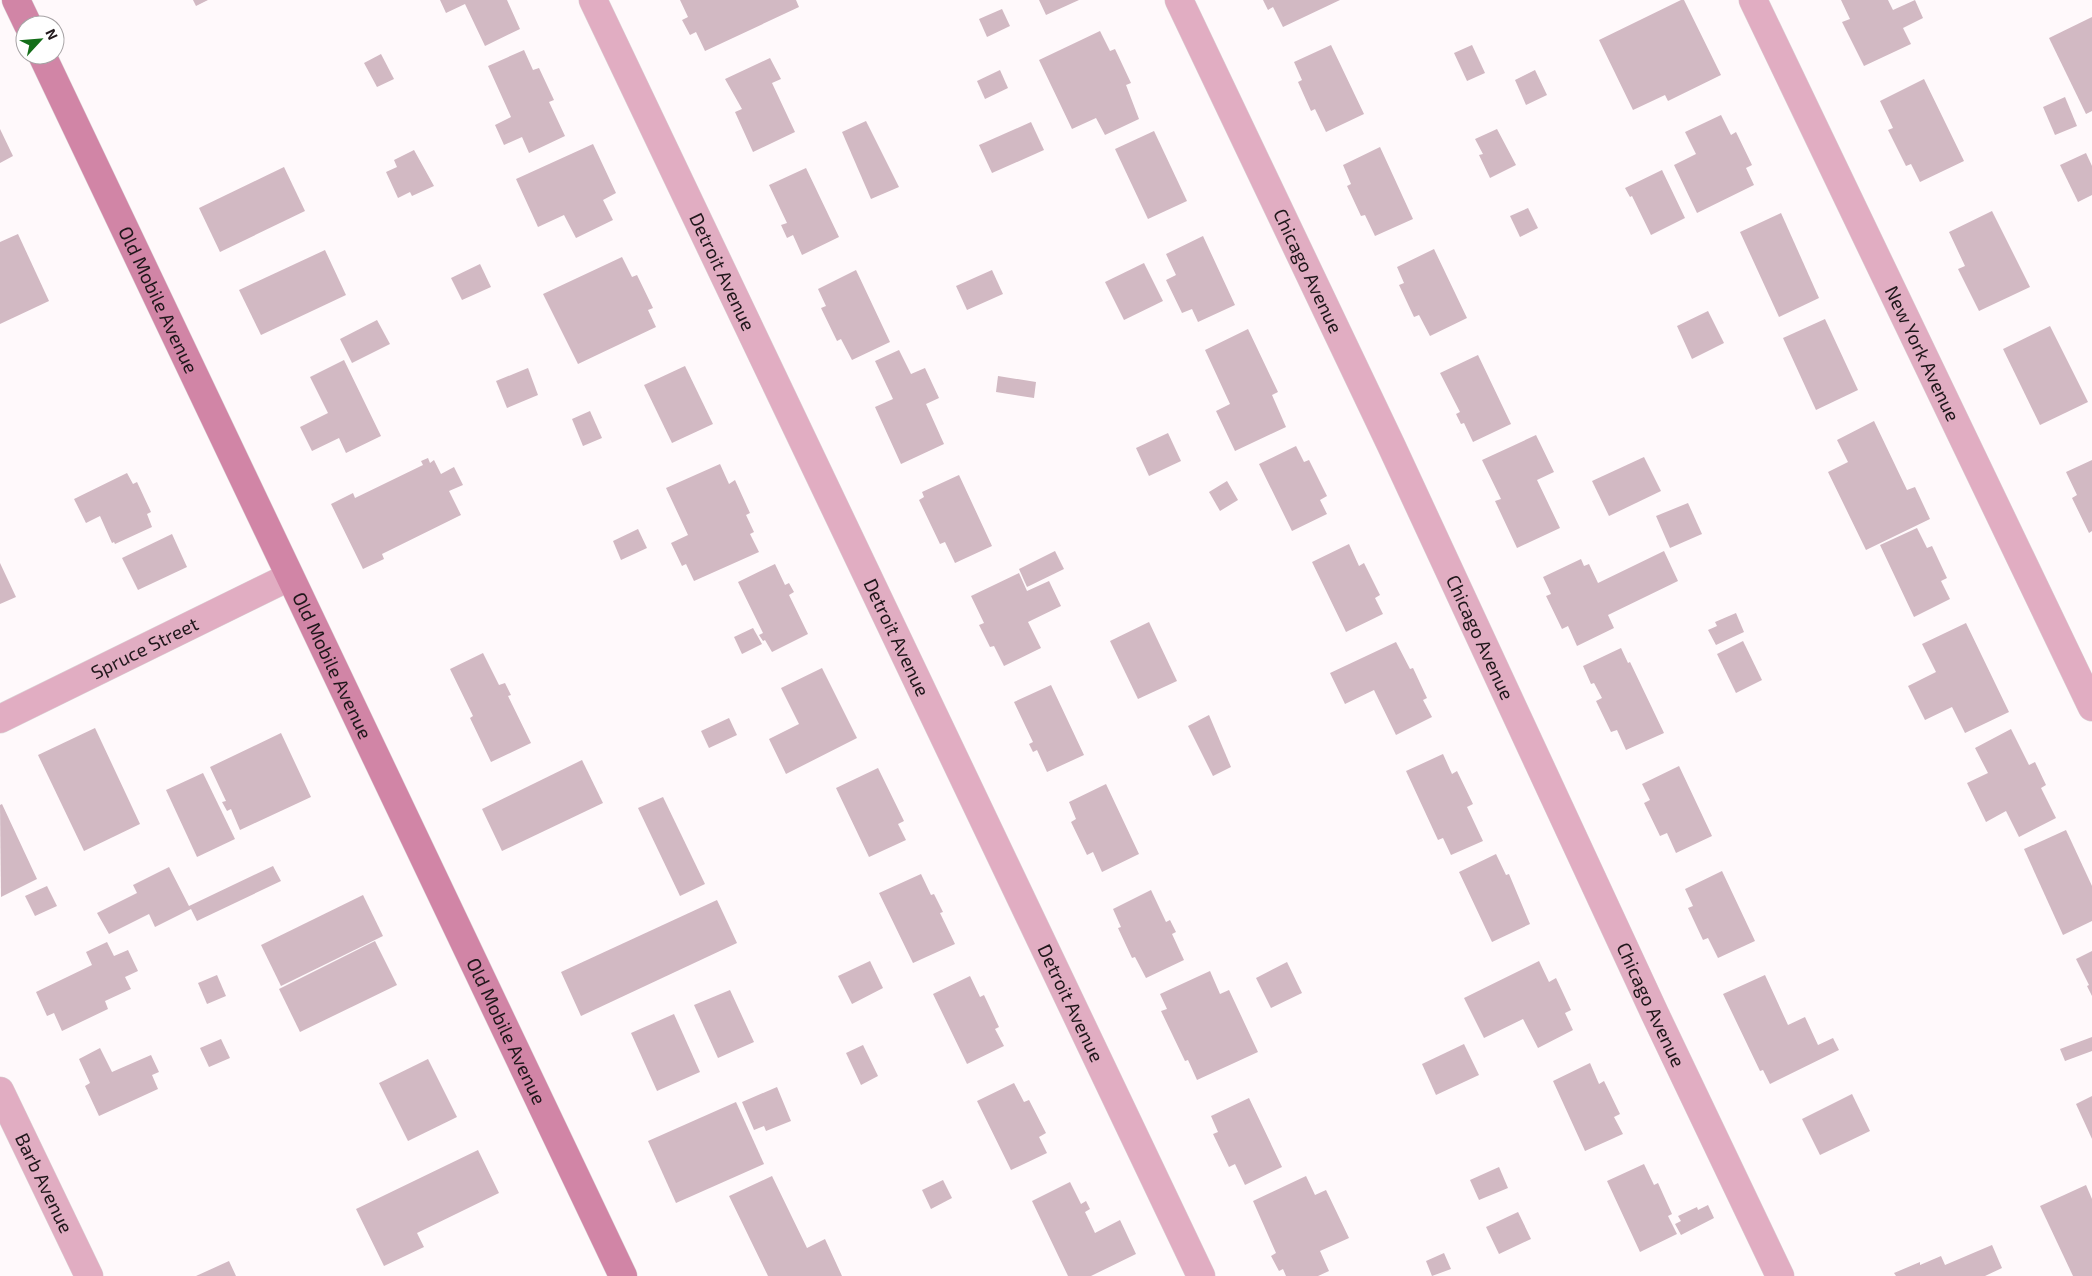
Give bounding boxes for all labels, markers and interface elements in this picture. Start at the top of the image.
north arrow [15,15,65,65]
text: N [42,26,62,42]
street label: Chicago Avenue [1269,205,1348,337]
street label: Detroit Avenue [685,209,761,334]
street label: Old Mobile Avenue [114,222,204,377]
street label: New York Avenue [1881,282,1965,425]
street label: Chicago Avenue [1442,571,1520,703]
street label: Detroit Avenue [859,575,935,700]
street label: Old Mobile Avenue [288,588,378,742]
street label: Spruce Street [87,612,202,684]
street label: Chicago Avenue [1612,938,1691,1071]
street label: Detroit Avenue [1034,940,1109,1065]
street label: Old Mobile Avenue [462,954,552,1108]
street label: Barb Avenue [11,1129,78,1236]

